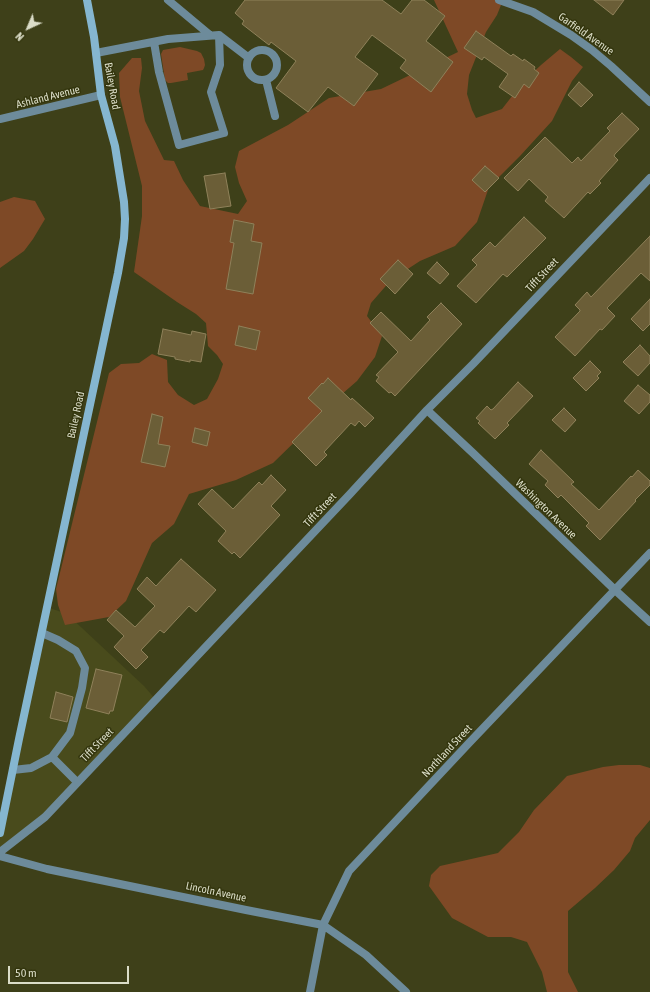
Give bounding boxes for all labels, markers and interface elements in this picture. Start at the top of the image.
north arrow [8,8,48,48]
street label: Garfield Avenue [556,10,616,58]
text: N [13,30,26,43]
street label: Bailey Road [101,61,123,111]
street label: Ashland Avenue [15,83,81,111]
street label: Tifft Street [523,255,561,295]
street label: Bailey Road [65,390,87,440]
street label: Washington Avenue [513,476,579,542]
street label: Tifft Street [301,490,339,530]
street label: Northland Street [419,722,475,780]
street label: Tifft Street [78,725,116,765]
street label: Lincoln Avenue [185,879,247,905]
scale bar [10,958,131,984]
text: 50 m [15,966,37,980]

